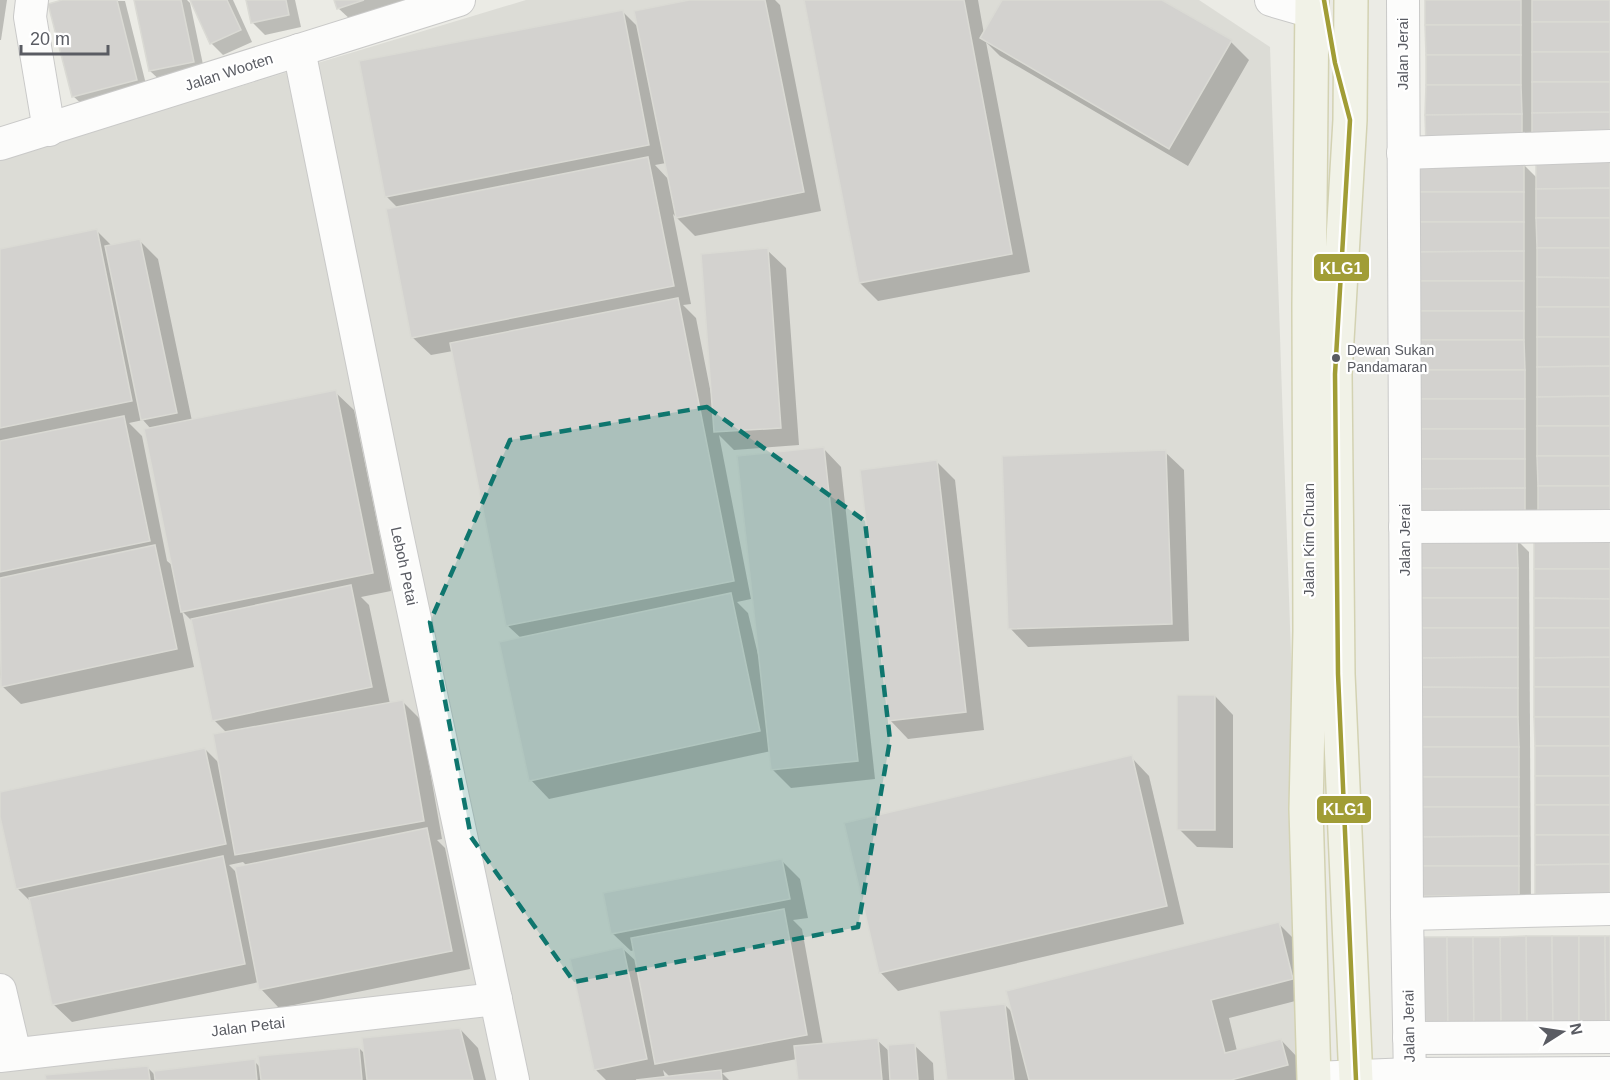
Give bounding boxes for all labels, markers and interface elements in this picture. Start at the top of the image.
scale bar [21,18,108,56]
street label: Jalan Jerai [1394,18,1411,90]
text: 20 m [30,29,70,49]
street label: Jalan Wooten [183,49,275,94]
line badge: KLG1 [1313,253,1370,282]
text: KLG1 [1320,260,1362,277]
place label: Dewan Sukan Pandamaran [1347,342,1434,375]
marker: Dewan Sukan Pandamaran [1330,352,1342,364]
street label: Jalan Kim Chuan [1300,483,1317,597]
street label: Jalan Jerai [1396,504,1413,576]
street label: Leboh Petai [388,525,421,607]
line badge: KLG1 [1316,795,1372,824]
text: KLG1 [1323,801,1365,818]
street label: Jalan Jerai [1399,990,1418,1062]
north arrow [1532,1002,1592,1062]
street label: Jalan Petai [210,1014,286,1039]
text: N [1567,1022,1586,1036]

